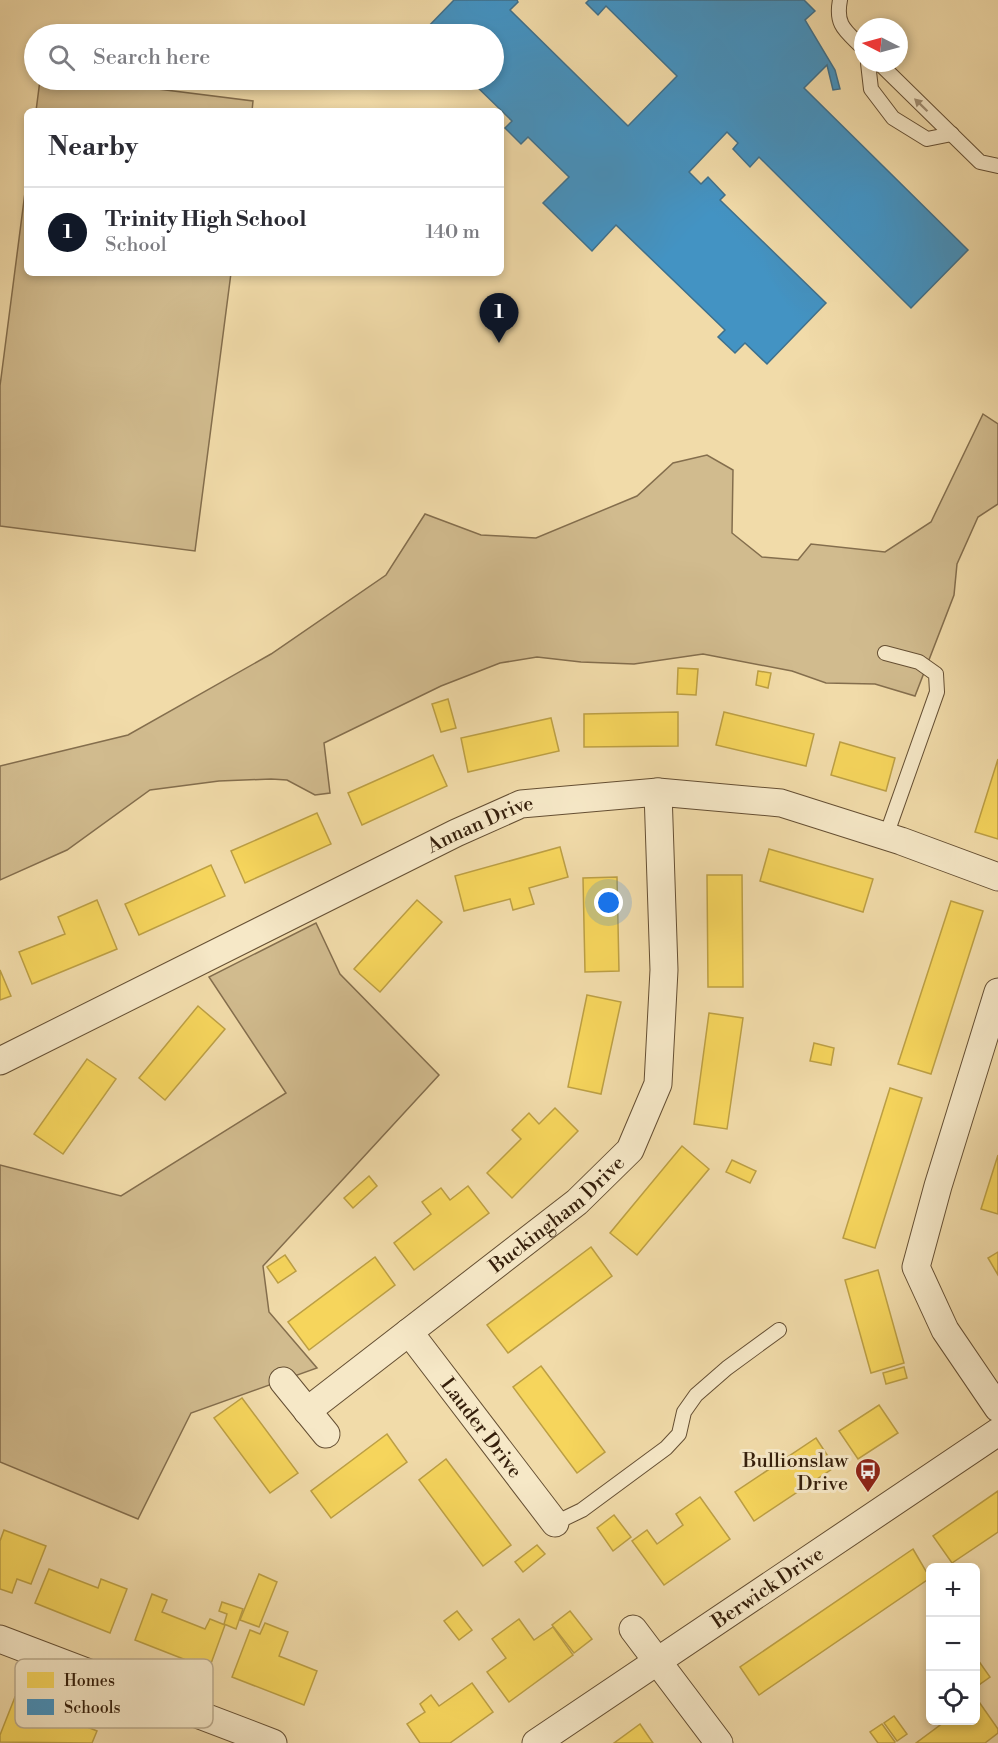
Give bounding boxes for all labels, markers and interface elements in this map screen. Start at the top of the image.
north arrow [854,18,908,72]
search box [24,24,504,90]
icon: search [45,41,78,74]
text: Search here [93,44,210,71]
one-way arrow [915,98,929,112]
text: Nearby [48,131,138,163]
text: Trinity High School [105,206,307,233]
text: 1 [63,220,72,245]
text: 140 m [425,220,480,245]
text: School [105,233,167,258]
pin: 1 [480,294,518,343]
street label: Annan Drive [422,792,535,860]
your location [594,888,623,917]
street label: Buckingham Drive [484,1151,631,1280]
street label: Lauder Drive [434,1373,527,1484]
place label: Bullionslaw Drive [742,1449,849,1497]
bus stop icon: Bullionslaw Drive [853,1456,883,1494]
street label: Berwick Drive [707,1542,829,1636]
map controls [926,1563,980,1725]
button: + [926,1563,980,1617]
button: − [926,1617,980,1671]
legend [15,1659,213,1728]
text: Homes [64,1671,115,1691]
button: locate [926,1671,980,1725]
text: Schools [64,1698,120,1718]

